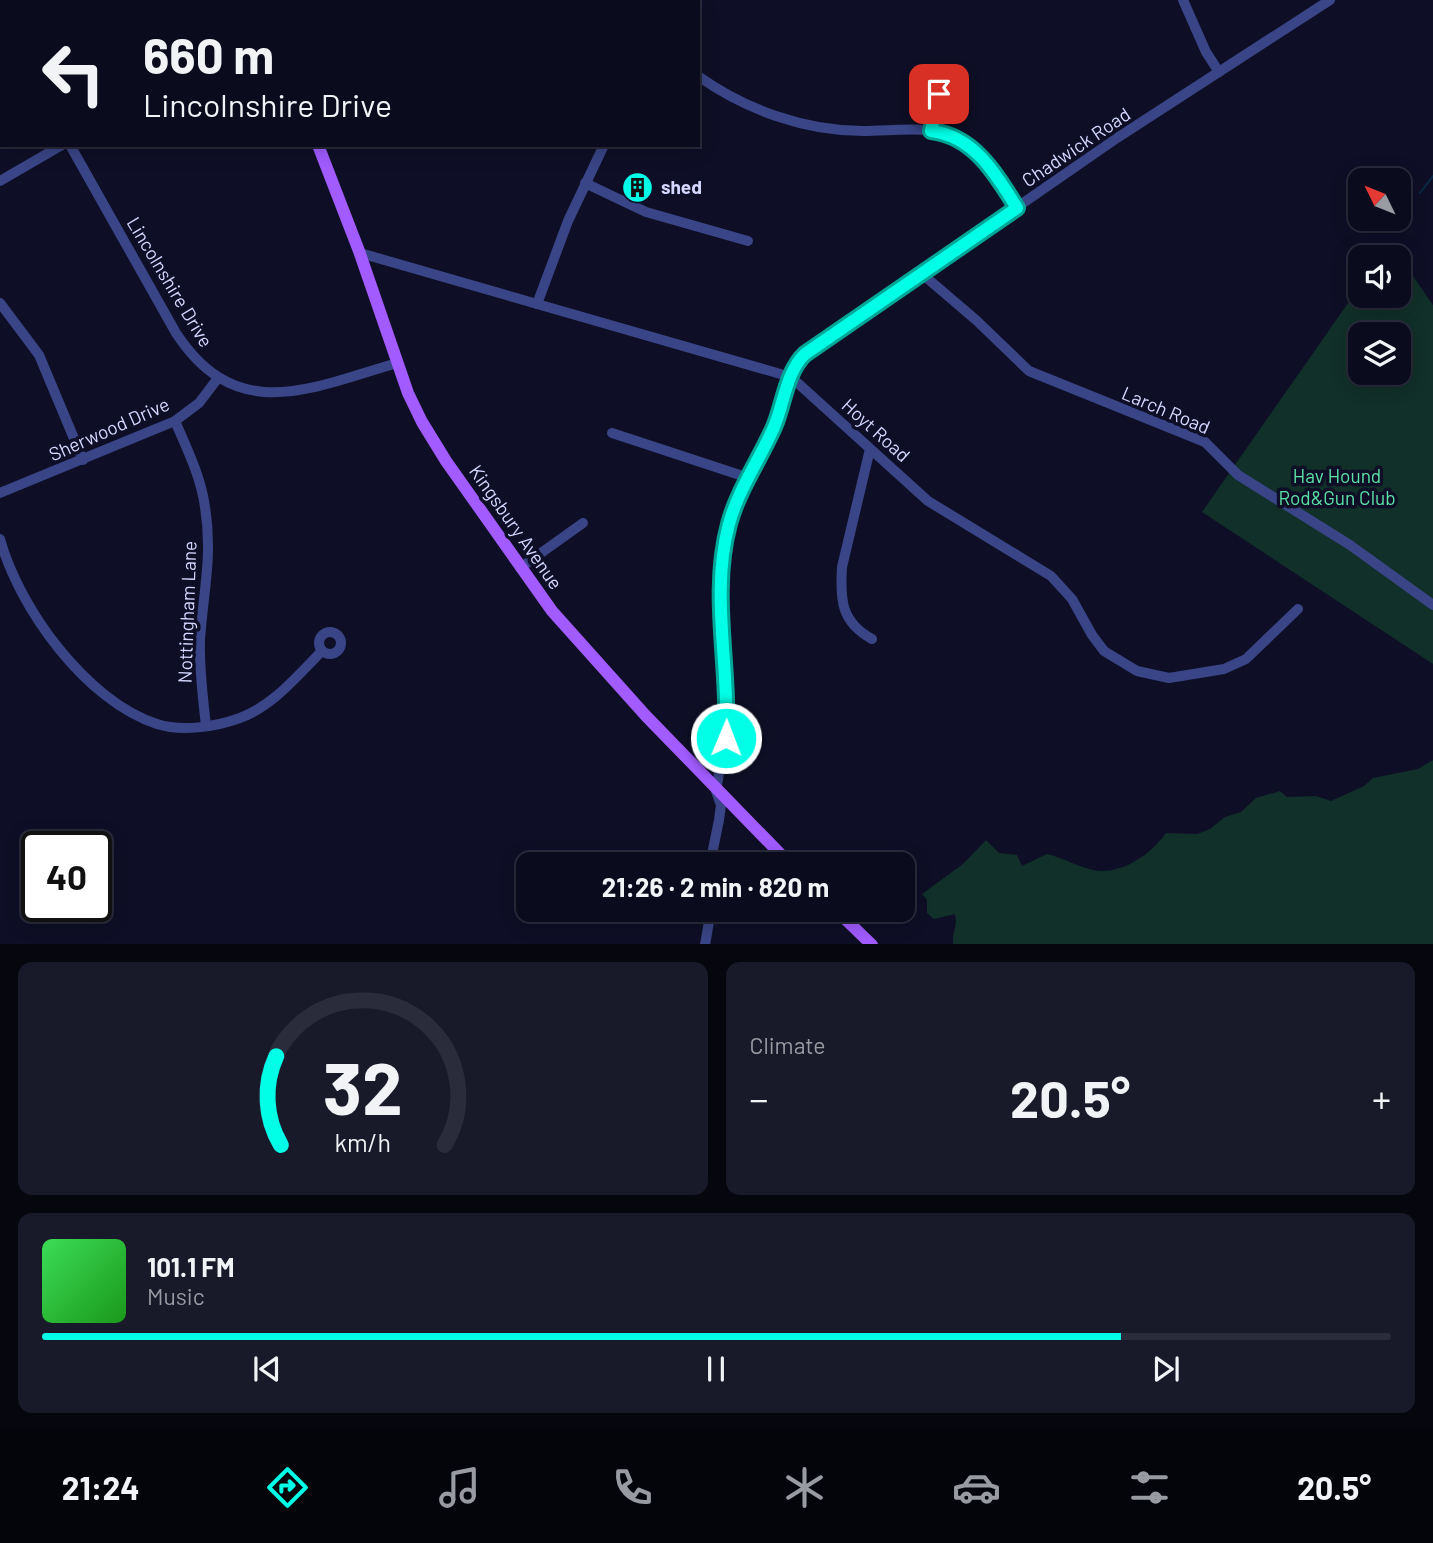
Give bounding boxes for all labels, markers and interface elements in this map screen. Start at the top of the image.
text: 660 m [143,25,274,84]
icon: left [28,28,119,119]
pin [909,64,969,124]
icon: arrive [920,75,958,113]
text: Lincolnshire Drive [143,85,392,123]
street label: Chadwick Road [1017,102,1134,191]
north arrow [1348,168,1410,231]
map controls [1348,168,1411,385]
building icon: shed [621,170,655,204]
place label: shed [661,175,702,198]
street label: Lincolnshire Drive [122,212,218,351]
button: sound [1348,245,1411,308]
button: layers [1348,322,1411,385]
street label: Larch Road [1119,381,1214,438]
street label: Sherwood Drive [45,392,173,465]
street label: Hoyt Road [837,393,915,466]
street label: Kingsbury Avenue [465,460,568,593]
park label: Hav Hound Rod&Gun Club [1278,464,1396,509]
street label: Nottingham Lane [173,540,200,684]
position arrow [689,701,763,775]
speed limit sign: 40 [21,831,112,922]
text: 21:26 · 2 min · 820 m [602,871,829,902]
text: Climate [750,1031,826,1059]
text: 32 [323,1042,403,1130]
text: 20.5° [1010,1066,1130,1128]
text: − [750,1075,769,1121]
text: + [1372,1075,1391,1121]
text: km/h [334,1126,391,1156]
text: 101.1 FM [147,1251,235,1282]
text: Music [147,1282,205,1310]
icon: previous [248,1350,286,1388]
icon: pause [697,1350,735,1388]
icon: next [1147,1350,1185,1388]
icon: directions [263,1463,312,1512]
icon: music [435,1463,484,1512]
icon: phone [608,1463,657,1512]
icon: climate [780,1463,829,1512]
icon: car [952,1463,1001,1512]
icon: filters [1125,1463,1174,1512]
text: 21:24 [62,1468,140,1506]
text: 20.5° [1297,1468,1371,1506]

